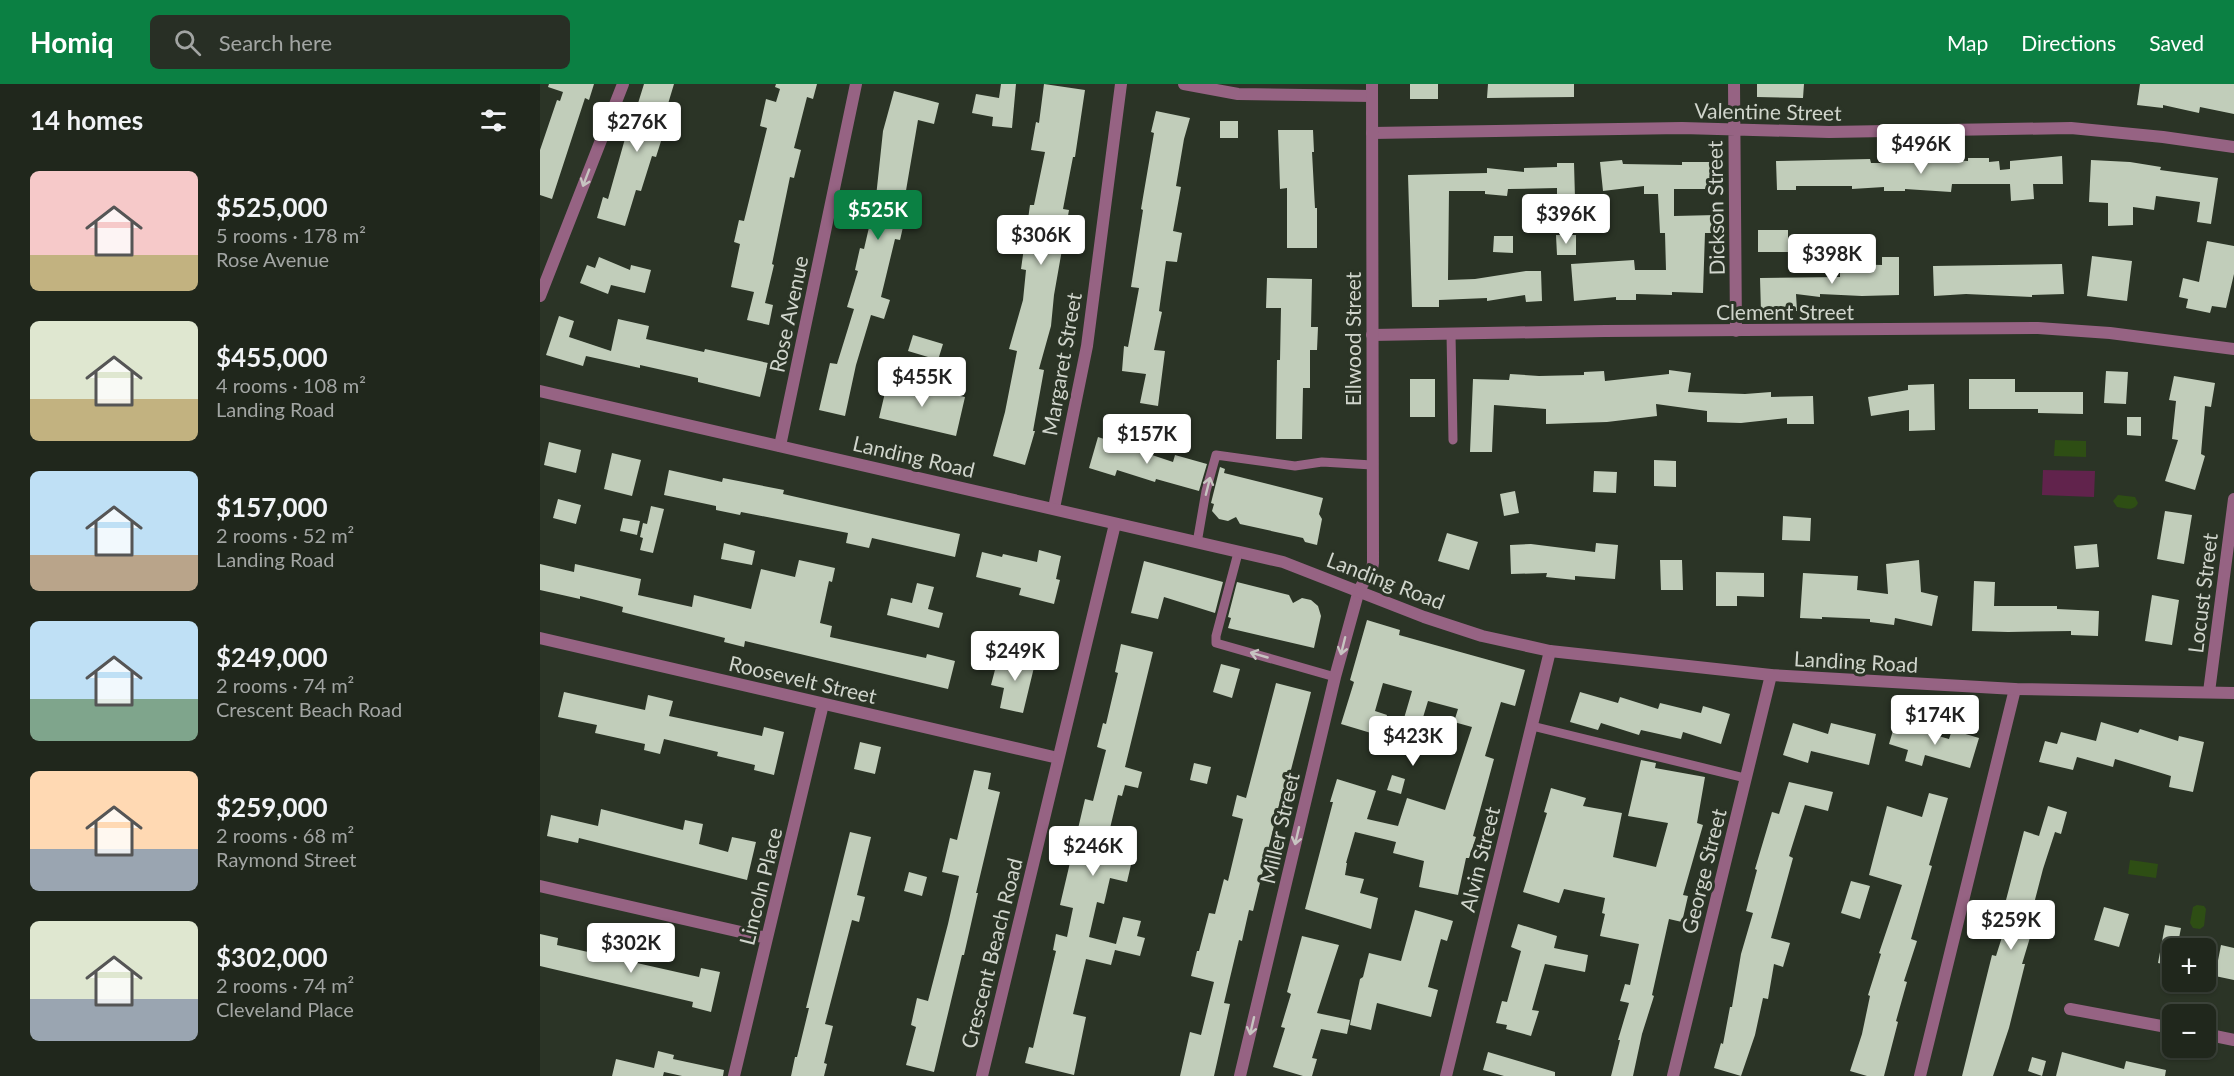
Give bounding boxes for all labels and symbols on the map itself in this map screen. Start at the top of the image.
street label: Valentine Street [1694,97,1842,125]
pin: $276K [595,102,679,153]
pin: $496K [1879,124,1963,175]
street label: Dickson Street [1701,140,1729,276]
one-way arrow [580,168,591,186]
pin: $525K [836,190,920,241]
pin: $396K [1524,194,1608,245]
pin: $306K [999,215,1083,266]
pin: $398K [1790,234,1874,285]
street label: Rose Avenue [763,253,813,375]
street label: Ellwood Street [1340,271,1365,406]
street label: Margaret Street [1036,290,1086,437]
street label: Clement Street [1716,299,1855,324]
pin: $455K [880,357,964,408]
pin: $157K [1105,414,1189,465]
street label: Landing Road [851,430,977,482]
one-way arrow [1203,477,1215,496]
street label: Locust Street [2182,531,2222,655]
street label: Landing Road [1323,546,1449,614]
pin: $249K [973,631,1057,682]
one-way arrow [1336,637,1348,656]
street label: Landing Road [1793,645,1919,677]
one-way arrow [1250,649,1269,660]
street label: Roosevelt Street [727,650,880,708]
pin: $174K [1893,695,1977,746]
pin: $423K [1371,716,1455,767]
street label: Miller Street [1254,770,1304,886]
street label: Alvin Street [1454,803,1504,914]
street label: George Street [1675,805,1731,936]
street label: Lincoln Place [733,825,787,947]
pin: $246K [1051,826,1135,877]
one-way arrow [1291,826,1303,845]
street label: Crescent Beach Road [955,855,1027,1051]
pin: $259K [1969,900,2053,951]
pin: $302K [589,923,673,974]
one-way arrow [1245,1016,1257,1035]

